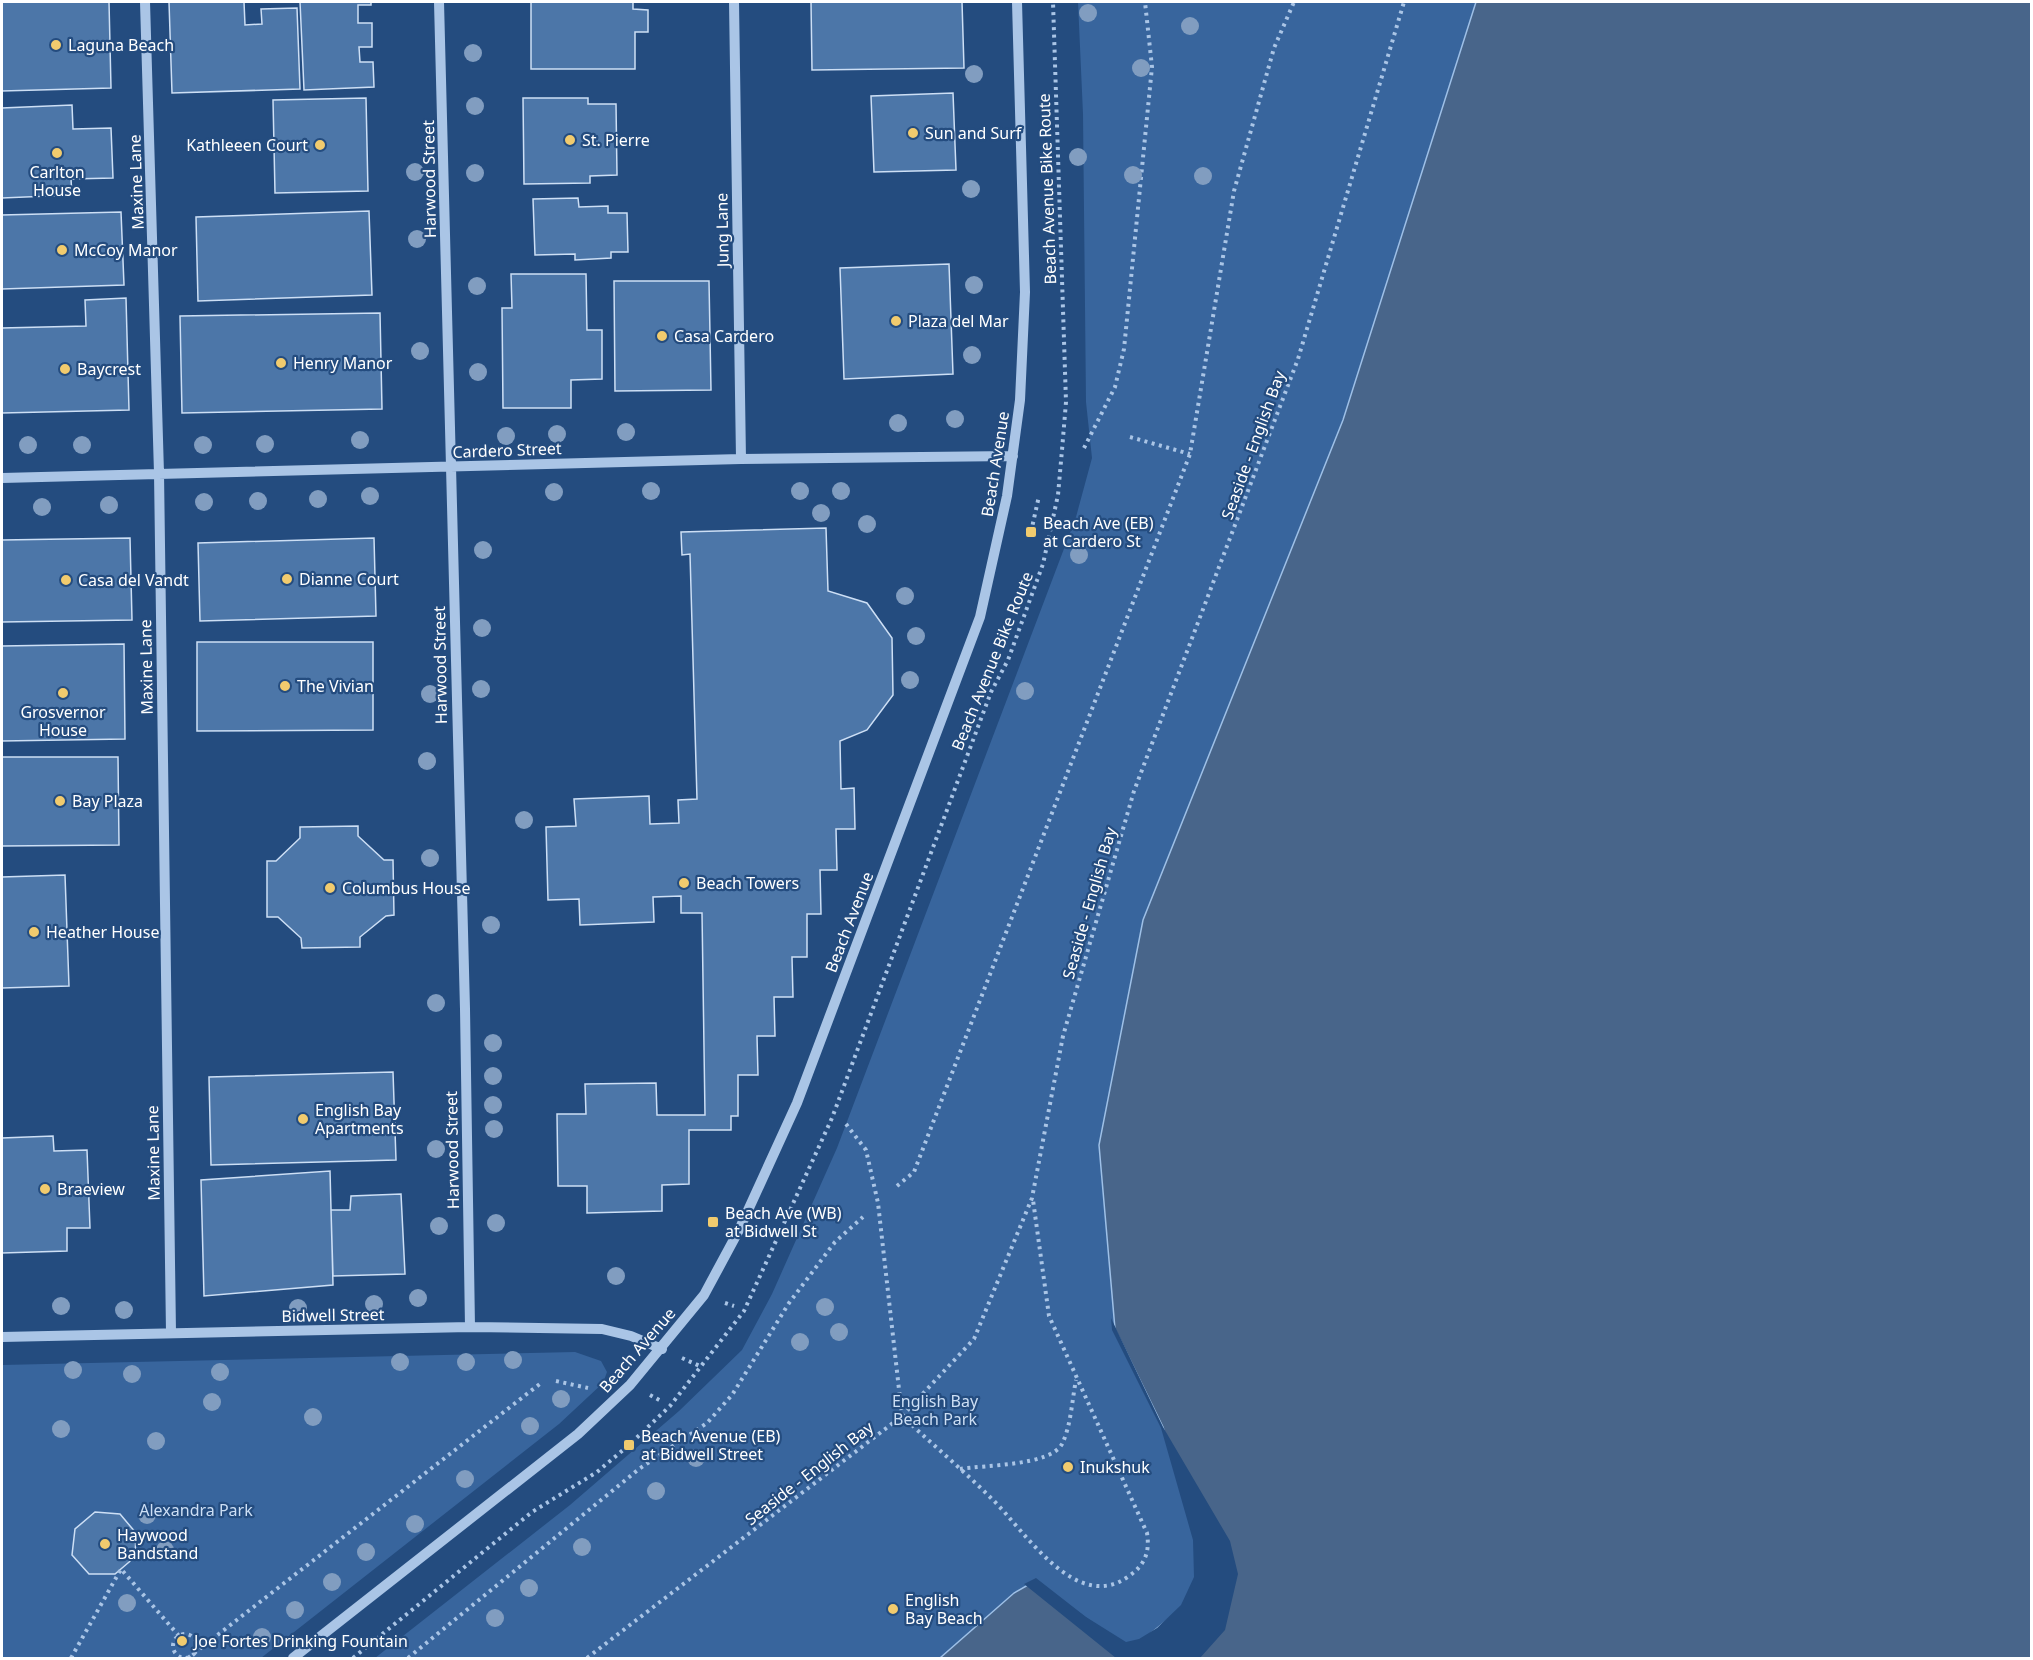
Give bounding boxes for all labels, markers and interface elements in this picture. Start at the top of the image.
place label: Laguna Beach [68,34,174,56]
marker: Laguna Beach [49,38,63,52]
street label: Beach Avenue Bike Route [1033,93,1061,285]
street label: Harwood Street [417,120,441,238]
place label: Sun and Surf [925,122,1023,144]
marker: Sun and Surf [906,126,920,140]
place label: St. Pierre [582,129,650,151]
marker: St. Pierre [563,133,577,147]
street label: Maxine Lane [123,134,149,230]
place label: Kathleeen Court [186,134,308,156]
marker: Kathleeen Court [313,138,327,152]
marker: Carlton House [50,146,64,160]
place label: Carlton House [29,161,85,201]
street label: Jung Lane [710,193,734,269]
place label: McCoy Manor [74,239,178,261]
marker: McCoy Manor [55,243,69,257]
place label: Plaza del Mar [908,310,1009,332]
marker: Plaza del Mar [889,314,903,328]
place label: Casa Cardero [674,325,774,347]
marker: Casa Cardero [655,329,669,343]
place label: Henry Manor [293,352,393,374]
marker: Henry Manor [274,356,288,370]
place label: Baycrest [77,358,141,380]
marker: Baycrest [58,362,72,376]
street label: Seaside - English Bay [1216,367,1290,523]
street label: Beach Avenue [976,410,1014,518]
street label: Cardero Street [452,437,562,463]
place label: Beach Ave (EB) at Cardero St [1043,512,1154,552]
marker: Beach Ave (EB) at Cardero St [1024,525,1038,539]
place label: Dianne Court [299,568,399,590]
street label: Beach Avenue Bike Route [946,568,1038,754]
place label: Casa del Vandt [78,569,189,591]
marker: Dianne Court [280,572,294,586]
marker: Casa del Vandt [59,573,73,587]
street label: Harwood Street [428,606,452,724]
street label: Maxine Lane [134,619,158,715]
place label: The Vivian [297,675,374,697]
marker: The Vivian [278,679,292,693]
marker: Grosvernor House [56,686,70,700]
place label: Grosvernor House [20,701,106,741]
place label: Bay Plaza [72,790,143,812]
marker: Bay Plaza [53,794,67,808]
street label: Seaside - English Bay [1057,824,1121,982]
street label: Beach Avenue [820,868,878,976]
place label: Beach Towers [696,872,799,894]
marker: Beach Towers [677,876,691,890]
place label: Columbus House [342,877,470,899]
marker: Columbus House [323,881,337,895]
place label: Heather House [46,921,159,943]
marker: Heather House [27,925,41,939]
street label: Harwood Street [440,1091,464,1209]
place label: English Bay Apartments [315,1099,404,1139]
street label: Maxine Lane [141,1105,165,1201]
marker: English Bay Apartments [296,1112,310,1126]
place label: Braeview [57,1178,125,1200]
marker: Braeview [38,1182,52,1196]
place label: Beach Ave (WB) at Bidwell St [725,1202,842,1242]
marker: Beach Ave (WB) at Bidwell St [706,1215,720,1229]
street label: Bidwell Street [281,1303,385,1327]
street label: Beach Avenue [594,1303,680,1397]
park label: English Bay Beach Park [892,1390,979,1430]
street label: Seaside - English Bay [740,1415,878,1530]
place label: Beach Avenue (EB) at Bidwell Street [641,1425,781,1465]
marker: Beach Avenue (EB) at Bidwell Street [622,1438,636,1452]
place label: Inukshuk [1080,1456,1150,1478]
marker: Inukshuk [1061,1460,1075,1474]
park label: Alexandra Park [139,1499,253,1521]
place label: Haywood Bandstand [117,1524,198,1564]
marker: Haywood Bandstand [98,1537,112,1551]
place label: English Bay Beach [905,1589,983,1629]
marker: English Bay Beach [886,1602,900,1616]
place label: Joe Fortes Drinking Fountain [192,1630,408,1652]
marker: Joe Fortes Drinking Fountain [175,1634,189,1648]

